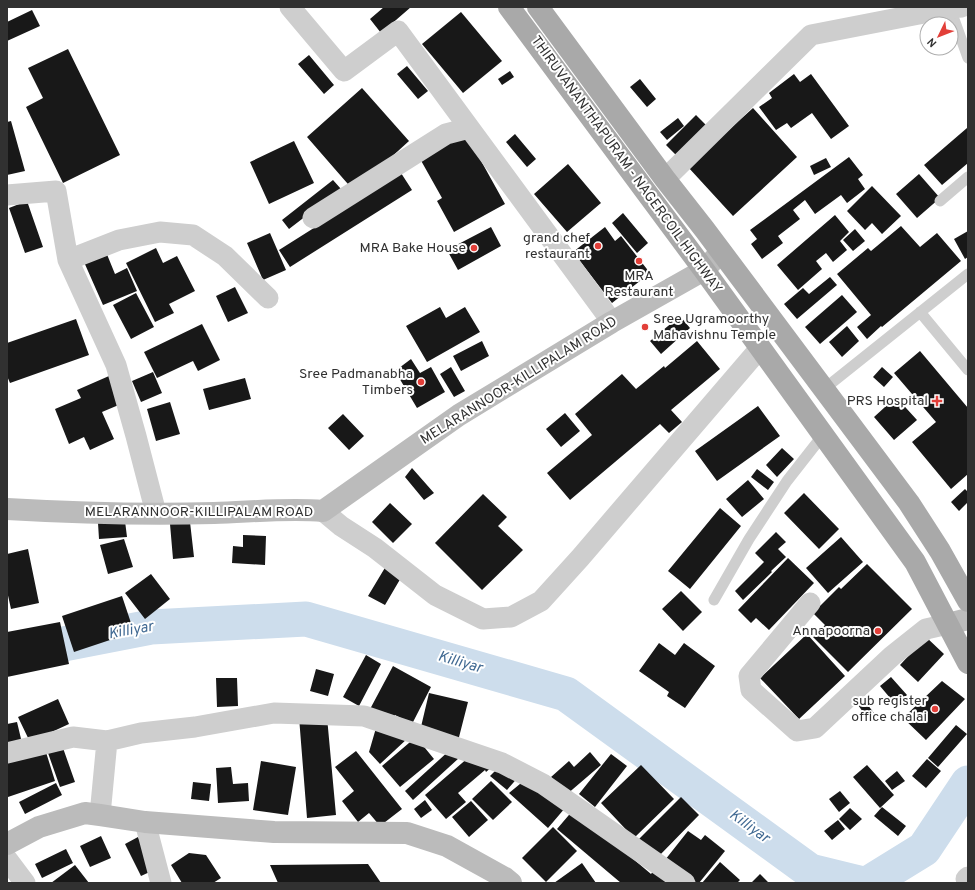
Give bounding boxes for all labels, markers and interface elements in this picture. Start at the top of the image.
north arrow [919,16,959,56]
street label: THIRUVANANTHAPURAM - NAGERCOIL HIGHWAY [527,33,725,297]
text: N [925,34,940,50]
place label: grand chef restaurant [523,230,590,263]
place label: MRA Bake House [360,240,466,257]
marker: grand chef restaurant [593,241,603,251]
marker: MRA Bake House [469,243,479,253]
marker: MRA Restaurant [634,256,644,266]
place label: MRA Restaurant [605,268,673,301]
place label: Sree Ugramoorthy Mahavishnu Temple [653,311,776,344]
street label: MELARANNOOR-KILLIPALAM ROAD [418,313,620,449]
marker: Sree Ugramoorthy Mahavishnu Temple [640,322,650,332]
place label: Sree Padmanabha Timbers [299,366,413,399]
marker: Sree Padmanabha Timbers [416,377,426,387]
place label: PRS Hospital [847,393,928,410]
marker: PRS Hospital [931,395,943,407]
street label: MELARANNOOR-KILLIPALAM ROAD [85,504,313,521]
water label: Killiyar [107,617,156,644]
place label: Annapoorna [792,623,870,640]
marker: Annapoorna [873,626,883,636]
water label: Killiyar [436,648,486,679]
place label: sub register office chalai [851,693,928,726]
marker: sub register office chalai [930,704,940,714]
water label: Killiyar [725,806,774,849]

